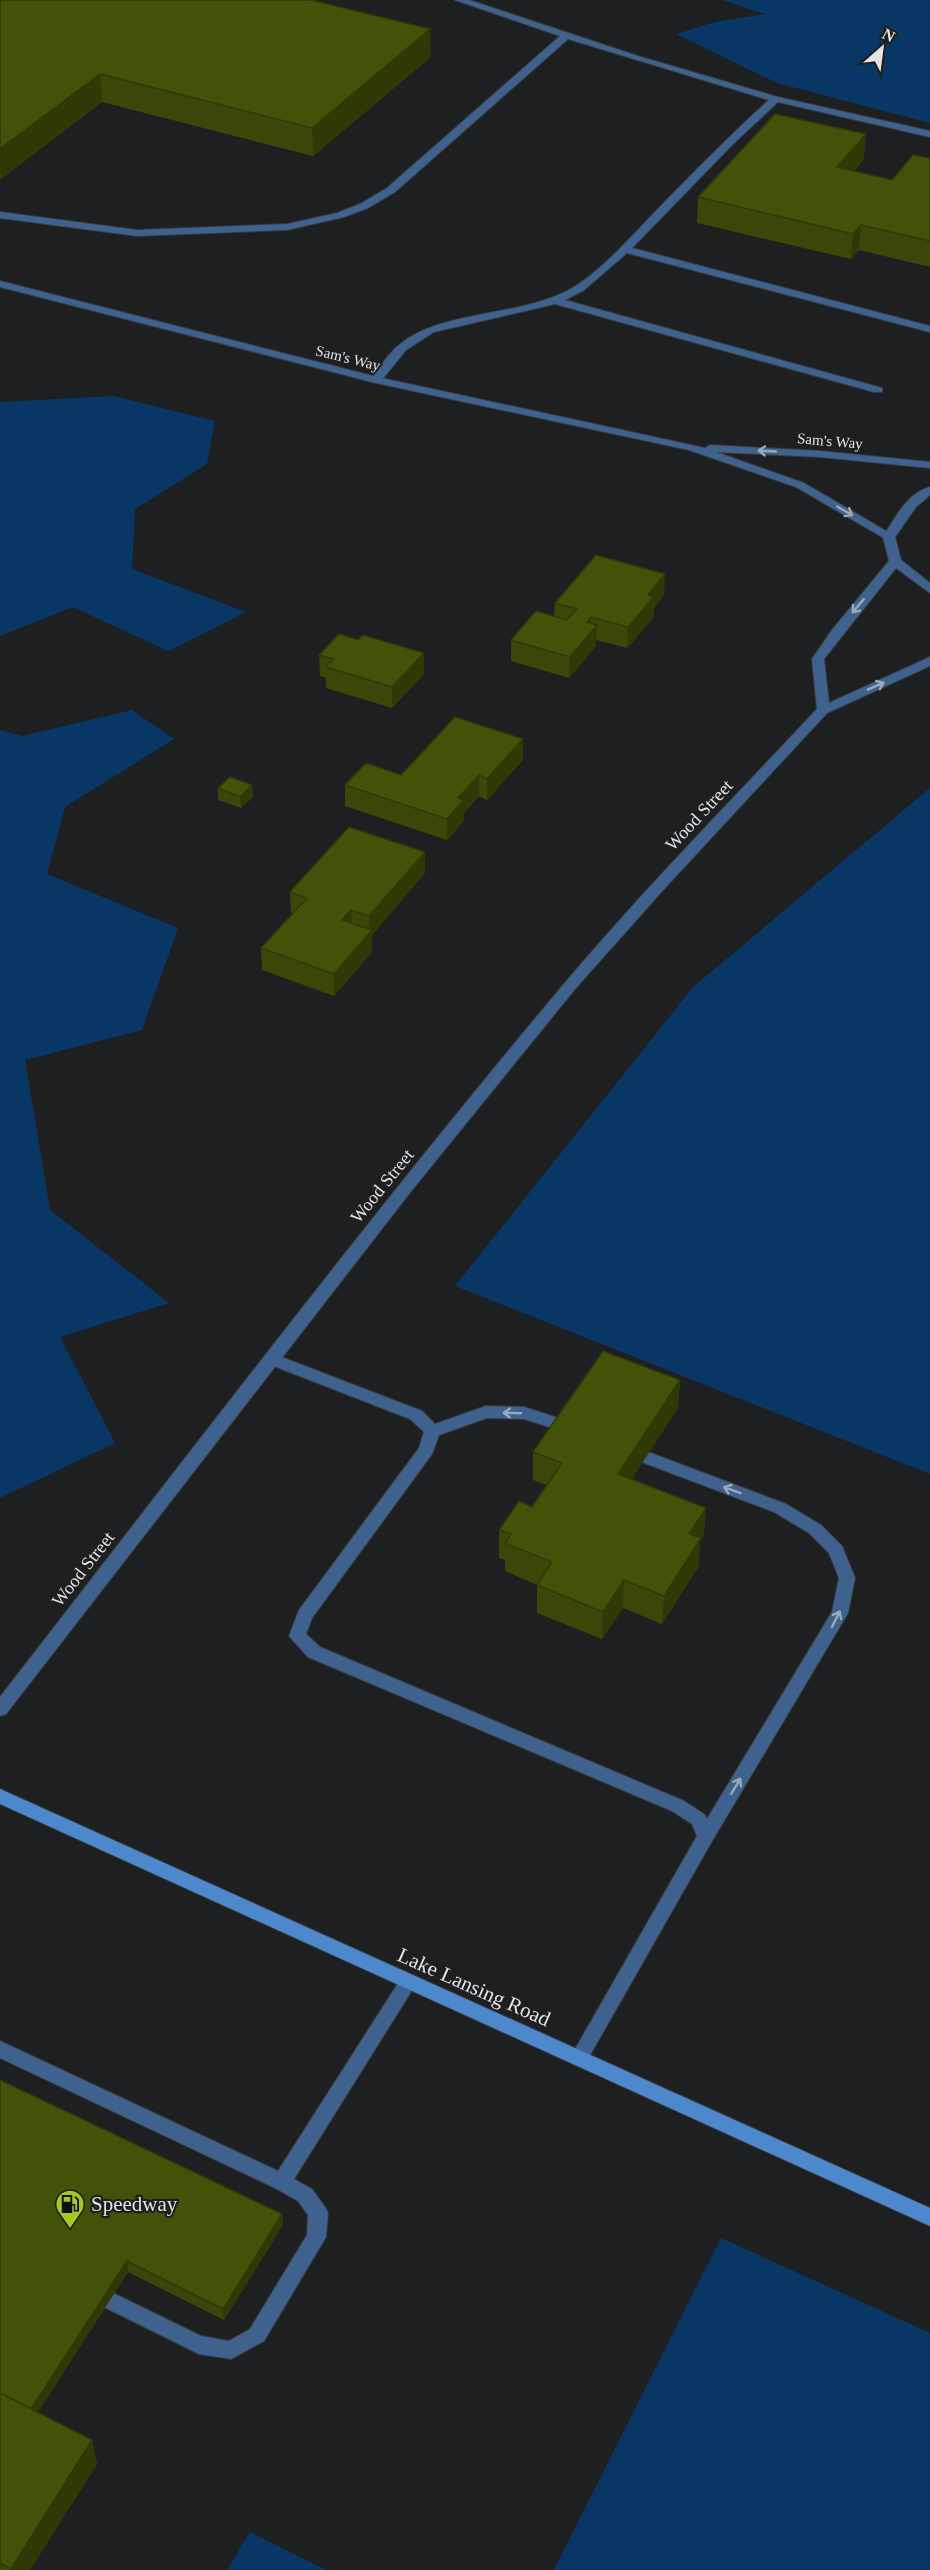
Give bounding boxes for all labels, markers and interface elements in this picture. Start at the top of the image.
north arrow [852,18,912,78]
text: N [880,25,898,46]
street label: Sam's Way [314,342,382,374]
street label: Sam's Way [797,430,864,452]
one-way arrow [758,446,778,457]
one-way arrow [836,506,853,518]
one-way arrow [851,598,864,614]
one-way arrow [867,680,885,691]
street label: Wood Street [661,776,737,854]
street label: Wood Street [346,1145,418,1227]
one-way arrow [502,1407,522,1418]
one-way arrow [723,1484,741,1495]
street label: Wood Street [48,1528,118,1610]
one-way arrow [830,1610,842,1628]
one-way arrow [731,1778,743,1795]
street label: Lake Lansing Road [394,1943,554,2032]
fuel station icon: Speedway [54,2188,86,2230]
place label: Speedway [91,2192,178,2216]

